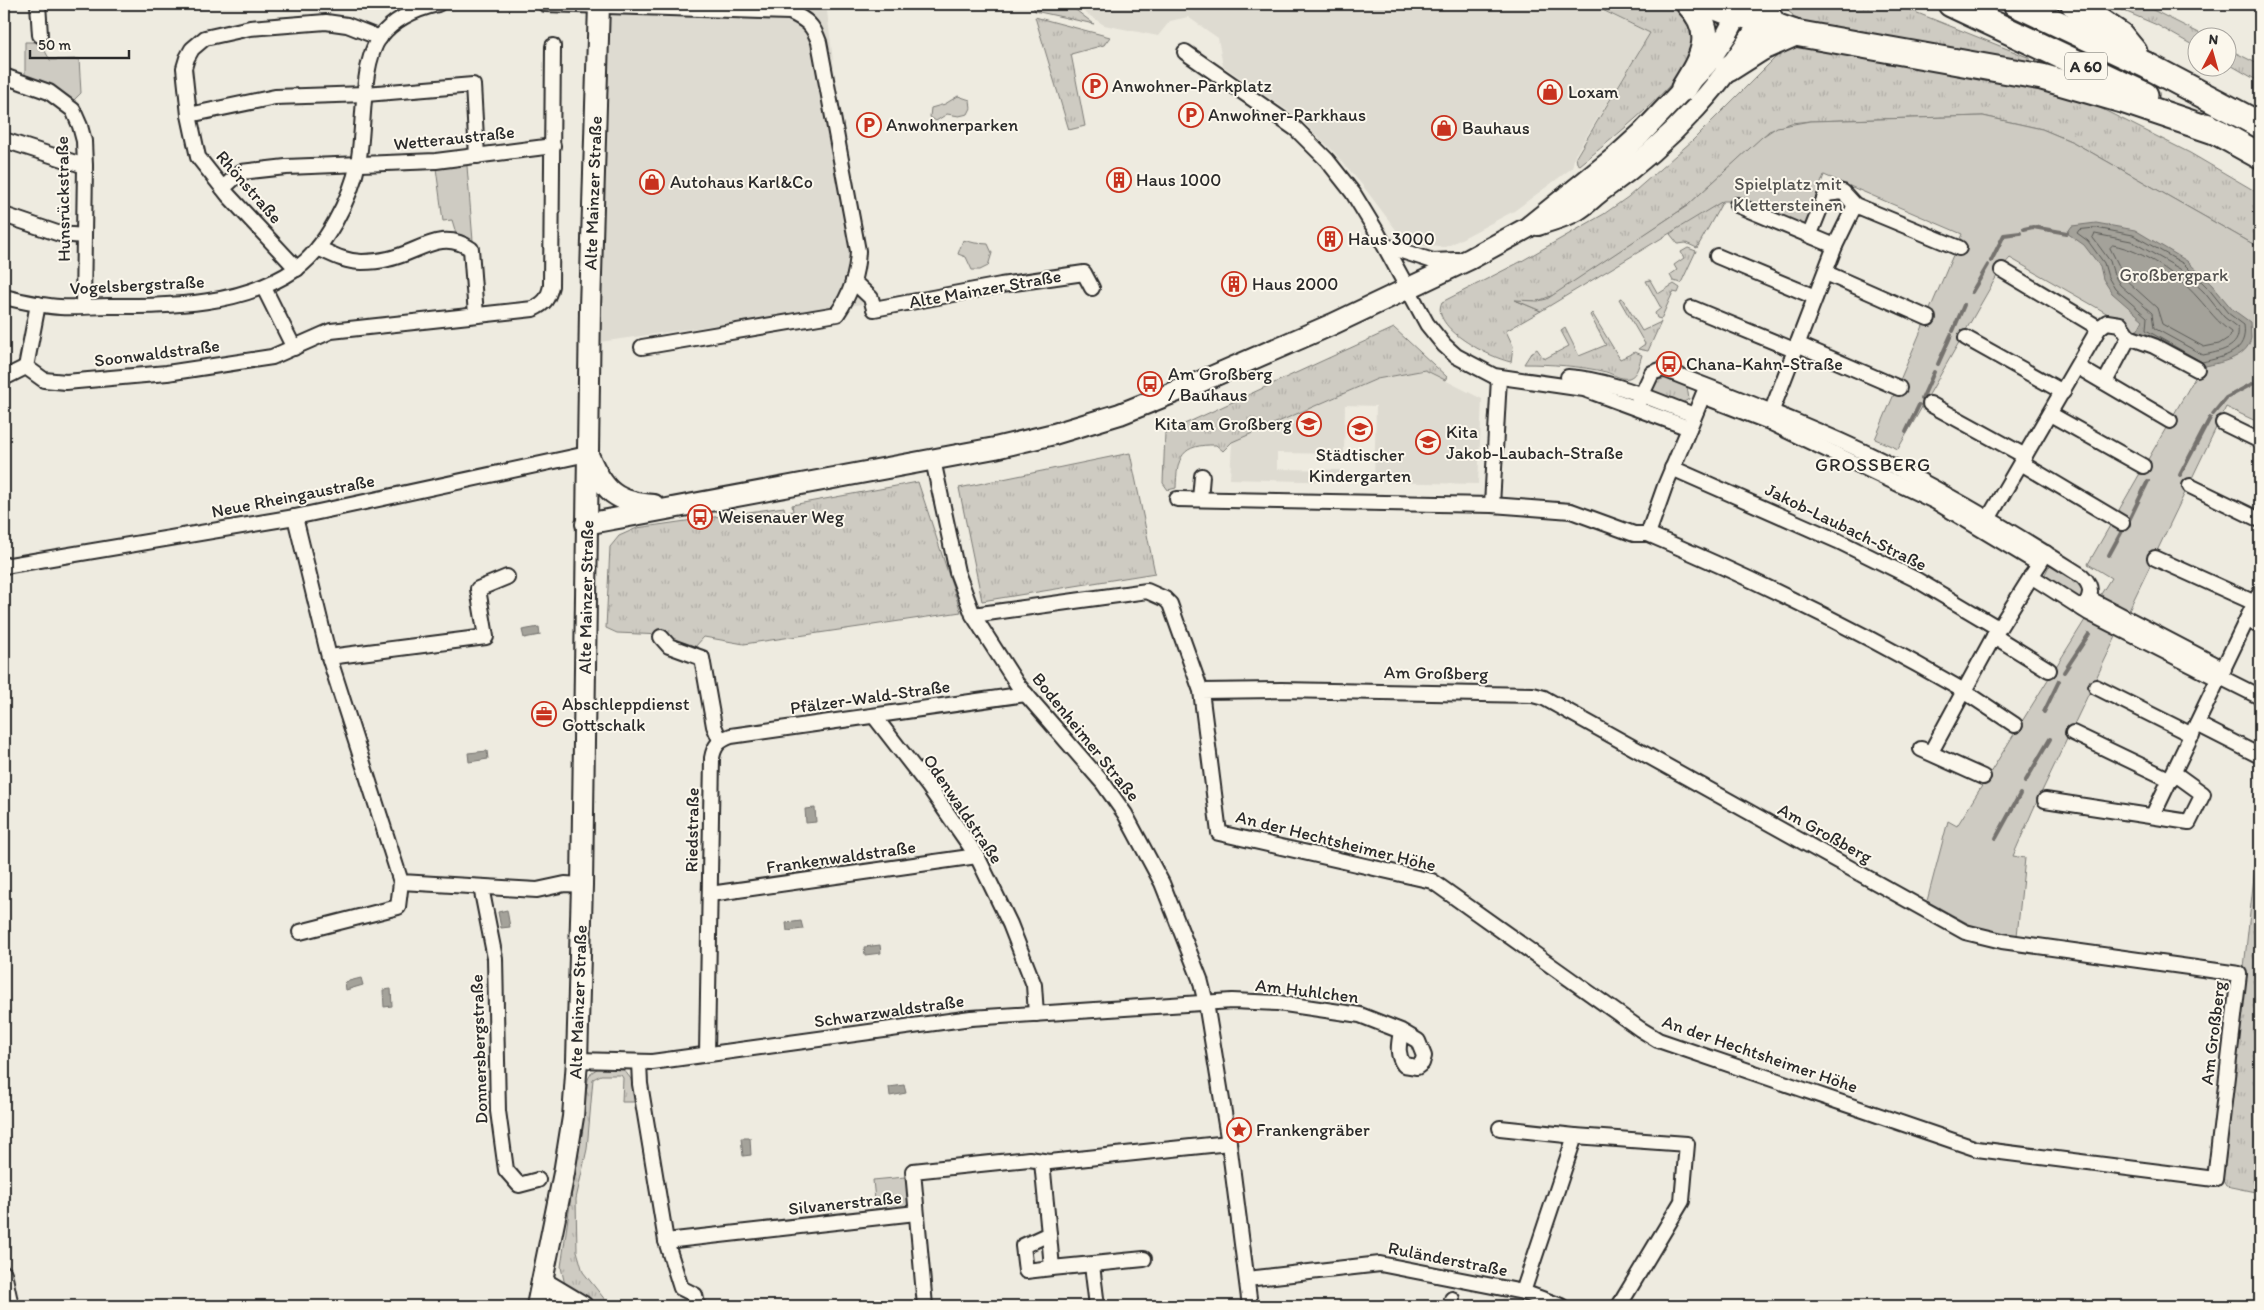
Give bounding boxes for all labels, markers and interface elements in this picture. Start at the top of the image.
scale bar [30,28,129,60]
north arrow [2186,28,2236,78]
text: N [2208,31,2219,49]
text: 50 m [38,36,71,54]
road number: A 60 [2065,52,2107,80]
parking icon: Anwohner-Parkplatz [1082,73,1108,99]
place label: Anwohner-Parkplatz [1112,75,1272,97]
shop icon: Loxam [1537,79,1563,105]
place label: Loxam [1568,81,1619,103]
parking icon: Anwohner-Parkhaus [1178,102,1204,128]
place label: Anwohner-Parkhaus [1208,104,1366,126]
parking icon: Anwohnerparken [856,112,882,138]
place label: Anwohnerparken [886,114,1018,136]
shop icon: Bauhaus [1431,115,1457,141]
street label: Alte Mainzer Straße [579,116,607,270]
place label: Bauhaus [1462,117,1530,139]
street label: Wetteraustraße [392,121,516,155]
street label: Hunsrückstraße [51,136,75,262]
street label: Rhönstraße [211,146,287,228]
building icon: Haus 1000 [1106,167,1132,193]
shop icon: Autohaus Karl&Co [639,169,665,195]
place label: Haus 1000 [1136,169,1221,191]
place label: Autohaus Karl&Co [670,171,813,193]
park label: Spielplatz mit Klettersteinen [1733,173,1843,216]
building icon: Haus 3000 [1317,226,1343,252]
place label: Haus 3000 [1348,228,1435,250]
park label: Großbergpark [2120,264,2229,286]
street label: Alte Mainzer Straße [907,265,1063,313]
street label: Vogelsbergstraße [69,270,205,300]
building icon: Haus 2000 [1221,271,1247,297]
place label: Haus 2000 [1252,273,1338,295]
street label: Soonwaldstraße [93,334,221,372]
bus stop icon: Chana-Kahn-Straße [1656,351,1682,377]
place label: Chana-Kahn-Straße [1686,353,1843,375]
place label: Am Großberg / Bauhaus [1168,363,1273,406]
bus stop icon: Am Großberg / Bauhaus [1137,371,1163,397]
school or university icon: Kita am Großberg [1296,411,1322,437]
place label: Kita am Großberg [1155,413,1293,435]
school or university icon: Städtischer Kindergarten [1347,416,1373,442]
place label: Kita Jakob-Laubach-Straße [1446,421,1623,464]
school or university icon: Kita Jakob-Laubach-Straße [1415,429,1441,455]
place label: Städtischer Kindergarten [1309,444,1411,487]
district label: GROSSBERG [1815,453,1931,476]
street label: Neue Rheingaustraße [209,469,377,523]
street label: Jakob-Laubach-Straße [1761,478,1931,576]
bus stop icon: Weisenauer Weg [687,504,713,530]
place label: Weisenauer Weg [718,506,845,528]
street label: Alte Mainzer Straße [574,520,598,674]
street label: Am Großberg [1384,661,1489,685]
street label: Bodenheimer Straße [1027,668,1145,806]
street label: Pfälzer-Wald-Straße [789,675,951,719]
place label: Abschleppdienst Gottschalk [562,693,690,736]
office icon: Abschleppdienst Gottschalk [531,701,557,727]
street label: Odenwaldstraße [918,750,1008,868]
street label: Riedstraße [680,787,704,873]
street label: Am Großberg [1774,798,1877,868]
street label: An der Hechtsheimer Höhe [1234,805,1438,877]
street label: Frankenwaldstraße [765,836,917,878]
street label: Alte Mainzer Straße [564,925,592,1079]
street label: Donnersbergstraße [465,974,493,1124]
street label: Am Huhlchen [1254,974,1360,1008]
street label: Am Großberg [2196,979,2230,1086]
street label: Schwarzwaldstraße [813,990,965,1032]
street label: An der Hechtsheimer Höhe [1659,1010,1861,1098]
place icon: Frankengräber [1226,1117,1252,1143]
place label: Frankengräber [1256,1119,1370,1141]
street label: Silvanerstraße [787,1186,903,1220]
street label: Ruländerstraße [1386,1237,1510,1281]

